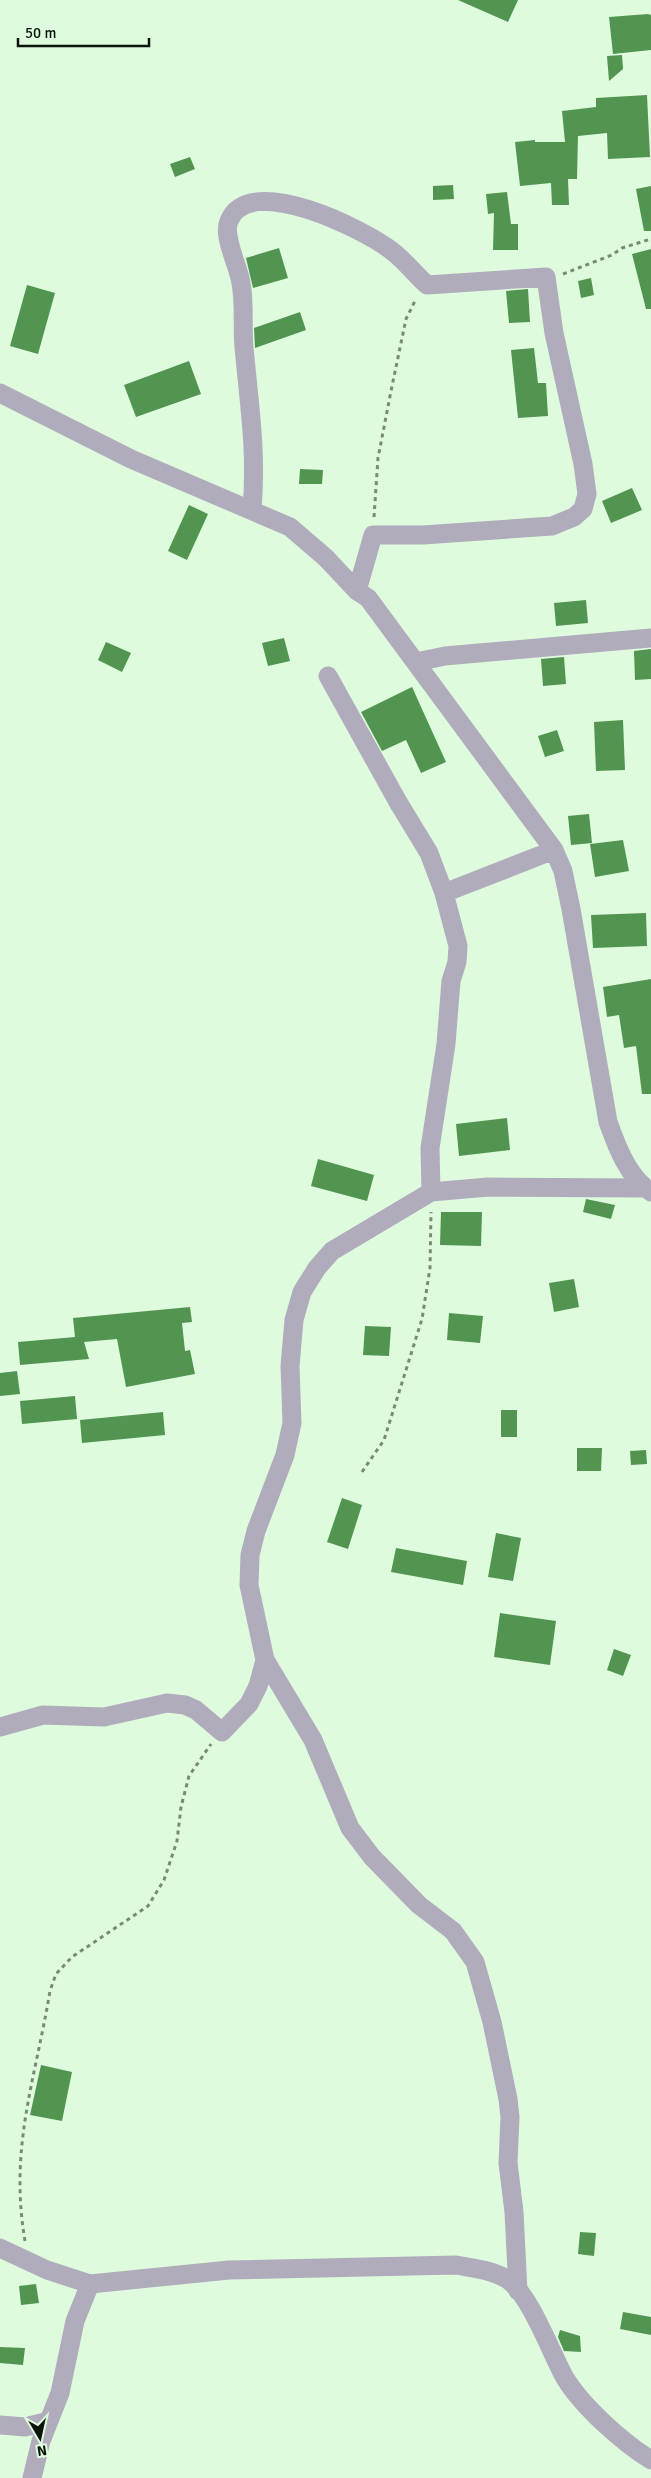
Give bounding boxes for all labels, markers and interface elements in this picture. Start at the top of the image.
scale bar [18,15,149,47]
text: 50 m [25,24,56,42]
north arrow [15,2413,65,2463]
text: N [36,2441,48,2460]

